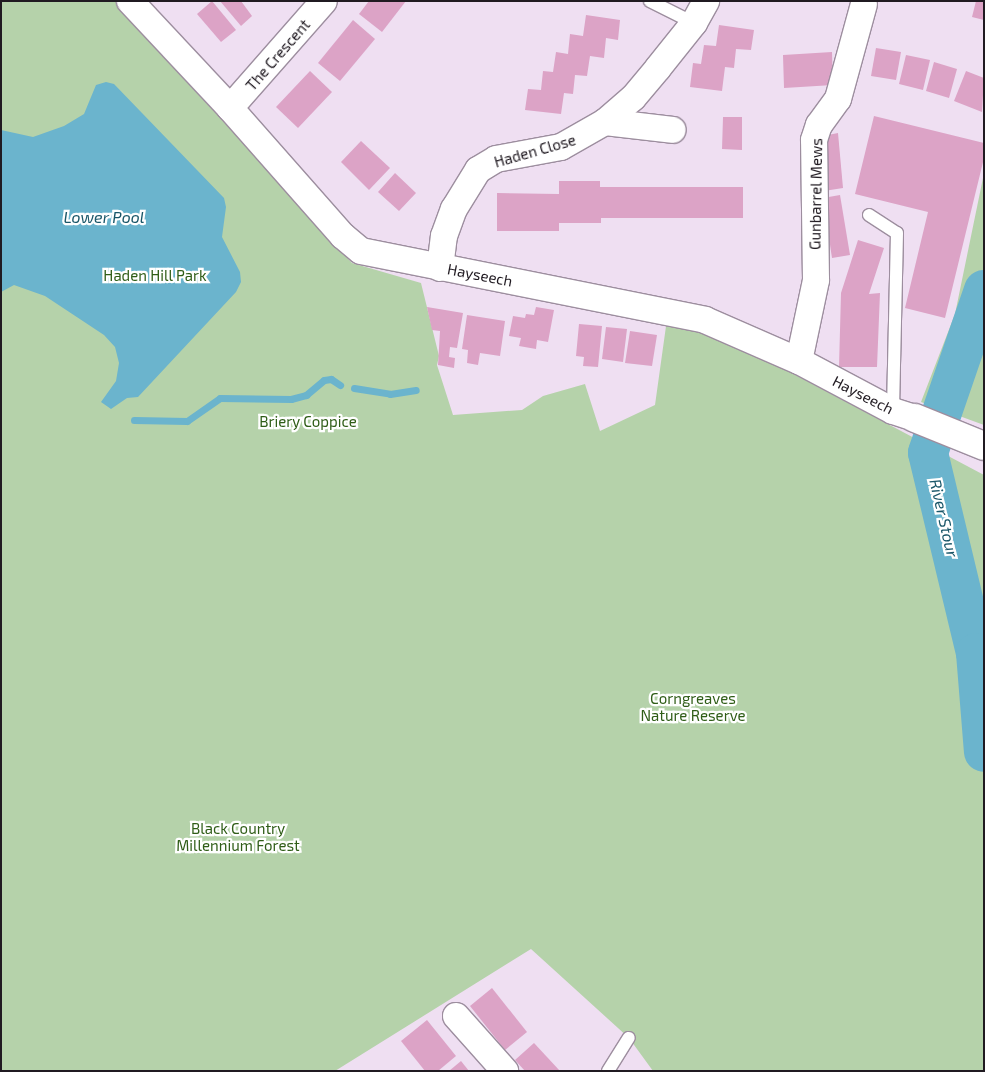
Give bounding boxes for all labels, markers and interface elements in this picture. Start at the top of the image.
street label: The Crescent [242,16,314,94]
street label: Haden Close [492,131,578,171]
street label: Gunbarrel Mews [806,138,826,250]
water label: Lower Pool [63,207,145,227]
street label: Hayseech [446,260,514,290]
park label: Haden Hill Park [103,267,207,285]
street label: Hayseech [830,372,896,418]
park label: Briery Coppice [259,413,357,431]
water label: River Stour [926,477,962,559]
park label: Corngreaves Nature Reserve [640,689,746,724]
park label: Black Country Millennium Forest [176,819,300,854]

